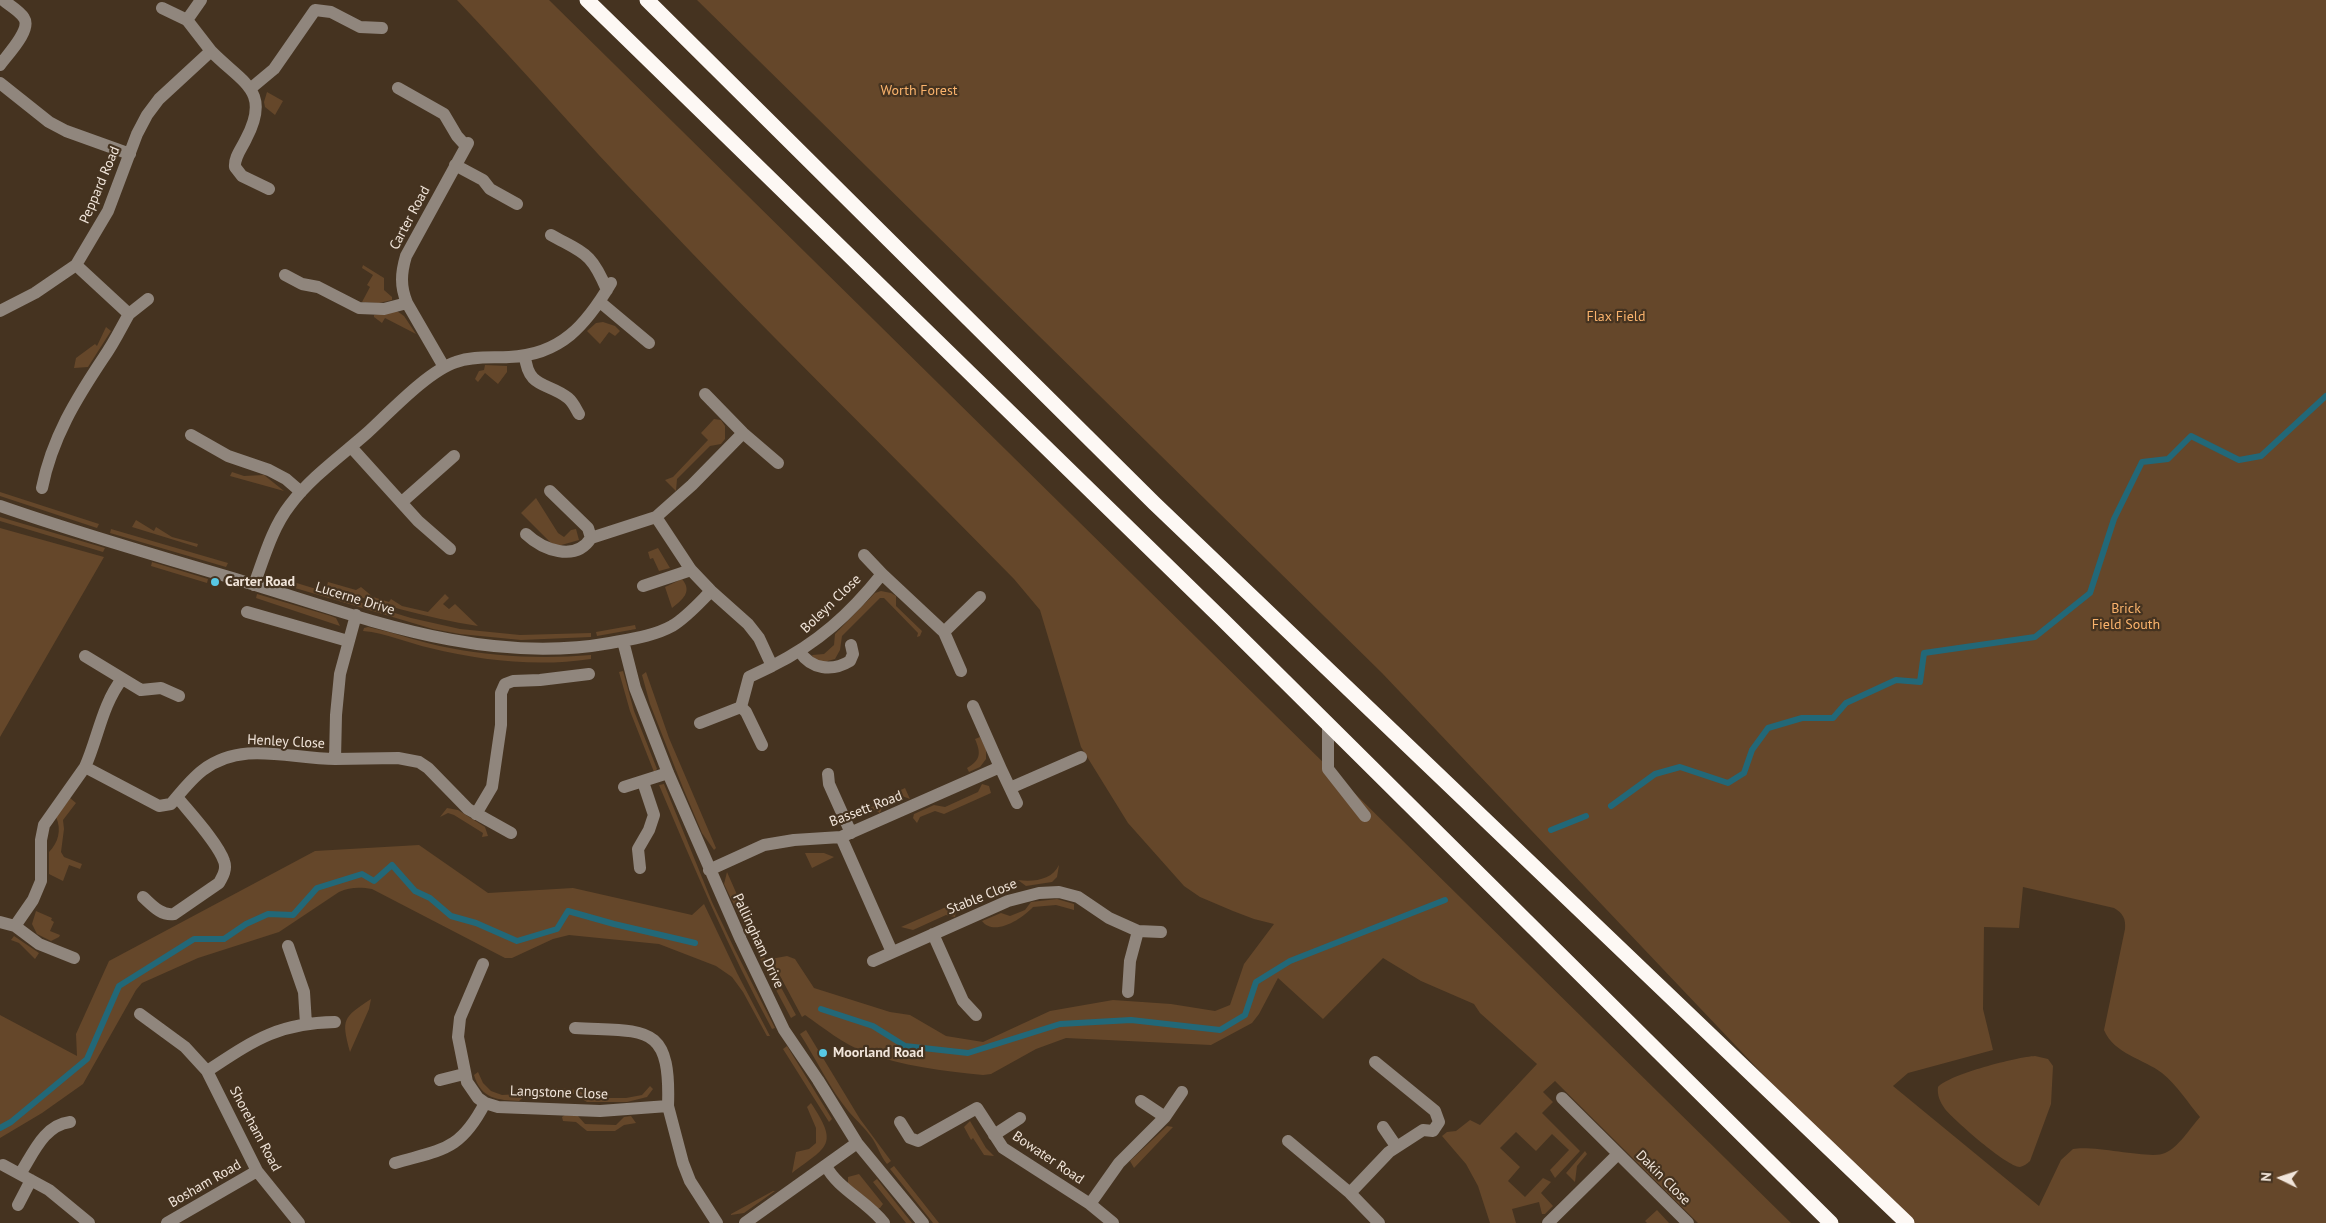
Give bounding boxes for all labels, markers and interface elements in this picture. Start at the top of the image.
park label: Worth Forest [880,83,958,99]
street label: Peppard Road [76,144,124,226]
street label: Carter Road [386,183,434,253]
park label: Flax Field [1587,309,1645,325]
street label: Boleyn Close [797,571,865,637]
place label: Carter Road [225,574,295,590]
marker: Carter Road [209,576,221,588]
street label: Lucerne Drive [313,579,397,619]
park label: Brick Field South [2092,601,2160,634]
street label: Henley Close [247,732,325,752]
street label: Bassett Road [827,787,905,831]
street label: Stable Close [944,875,1020,919]
street label: Pallingham Drive [729,891,787,991]
place label: Moorland Road [833,1045,924,1061]
marker: Moorland Road [817,1047,829,1059]
street label: Langstone Close [510,1083,608,1103]
street label: Shoreham Road [226,1084,284,1174]
street label: Bowater Road [1009,1128,1087,1188]
street label: Dakin Close [1632,1147,1694,1209]
north arrow [2256,1153,2306,1203]
street label: Bosham Road [166,1156,244,1212]
text: N [2257,1172,2275,1182]

